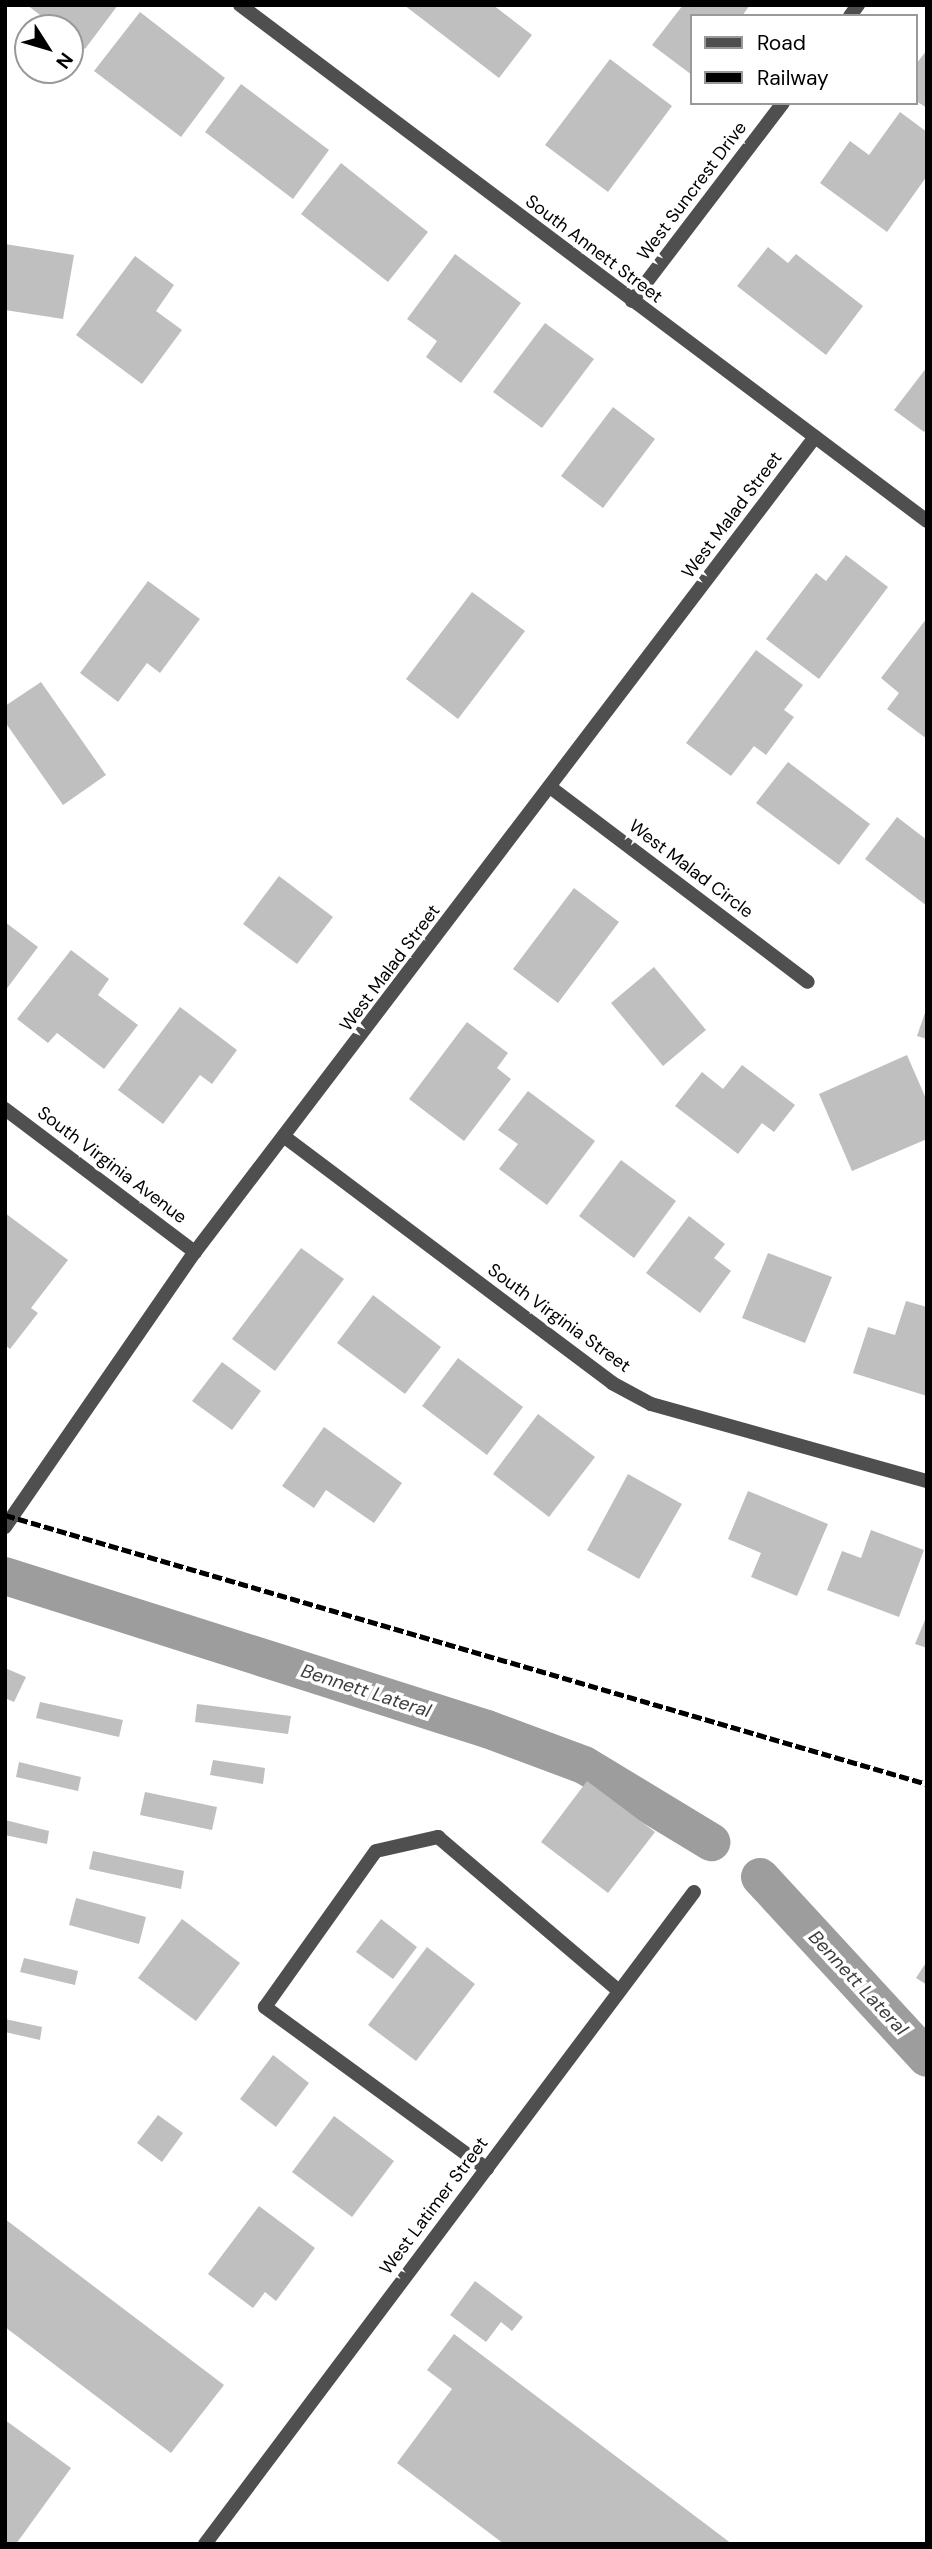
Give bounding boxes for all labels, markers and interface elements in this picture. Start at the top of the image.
north arrow [14,14,84,84]
legend [690,14,918,105]
text: Road [757,29,806,57]
text: N [50,48,79,74]
text: Railway [757,64,829,92]
street label: West Suncrest Drive [633,117,751,265]
street label: South Annett Street [521,190,667,308]
street label: West Malad Street [677,447,787,583]
street label: West Malad Circle [625,815,757,923]
street label: West Malad Street [335,900,445,1036]
street label: South Virginia Avenue [33,1102,191,1228]
street label: South Virginia Street [483,1259,635,1377]
water label: Bennett Lateral [298,1659,434,1723]
water label: Bennett Lateral [804,1926,912,2040]
street label: West Latimer Street [375,2133,493,2279]

